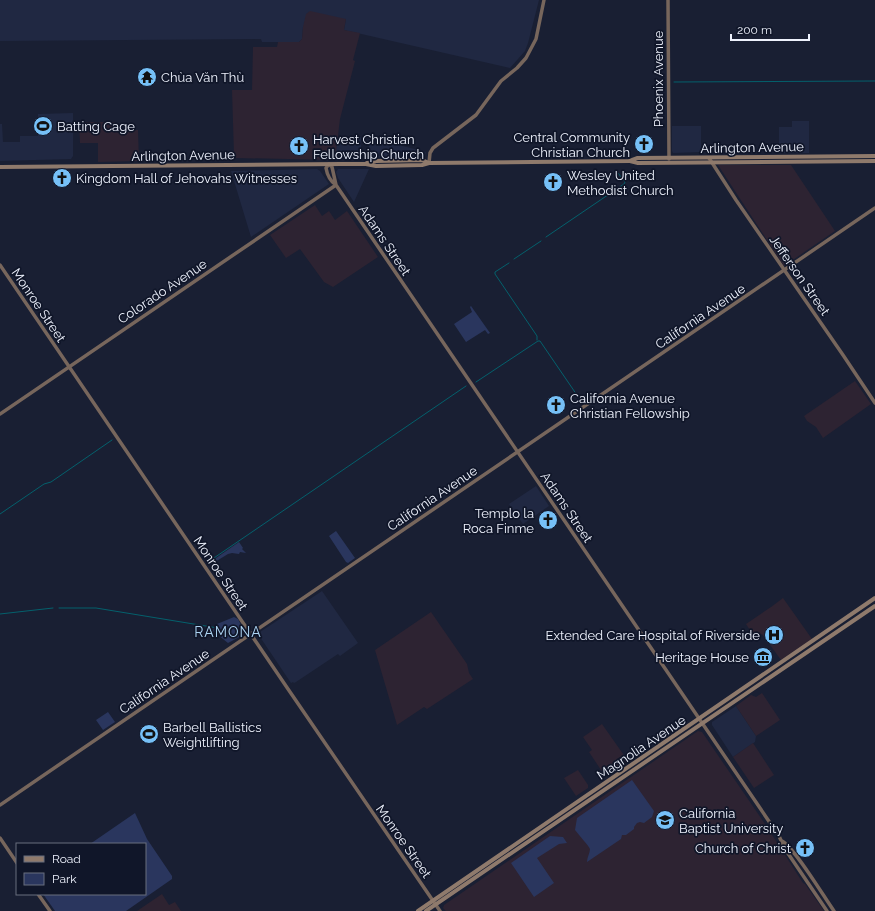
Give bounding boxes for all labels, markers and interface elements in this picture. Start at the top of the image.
scale bar [731,16,809,42]
text: 200 m [737,23,772,37]
street label: Phoenix Avenue [651,30,666,127]
temple icon: Chùa Văn Thù [136,66,158,88]
place label: Chùa Văn Thù [161,70,244,85]
sports icon: Batting Cage [32,115,54,137]
place label: Batting Cage [57,119,135,134]
place label: Central Community Christian Church [513,130,630,160]
place label: Harvest Christian Fellowship Church [313,132,424,162]
church icon: Central Community Christian Church [633,133,655,155]
church icon: Harvest Christian Fellowship Church [288,135,310,157]
street label: Arlington Avenue [700,139,804,156]
street label: Arlington Avenue [131,147,235,164]
church icon: Kingdom Hall of Jehovahs Witnesses [51,167,73,189]
place label: Wesley United Methodist Church [567,168,674,198]
place label: Kingdom Hall of Jehovahs Witnesses [76,171,297,186]
church icon: Wesley United Methodist Church [542,171,564,193]
street label: Adams Street [356,202,414,279]
street label: Jefferson Street [766,232,833,319]
street label: Colorado Avenue [115,256,210,327]
street label: Monroe Street [8,266,69,346]
street label: California Avenue [653,281,748,352]
place label: California Avenue Christian Fellowship [570,391,690,421]
church icon: California Avenue Christian Fellowship [545,394,567,416]
street label: California Avenue [385,463,480,534]
street label: Adams Street [538,469,596,546]
place label: Templo la Roca Finme [463,506,534,536]
church icon: Templo la Roca Finme [537,509,559,531]
street label: Monroe Street [190,534,251,614]
district label: RAMONA [194,624,262,640]
hospital icon: Extended Care Hospital of Riverside [763,624,785,646]
place label: Extended Care Hospital of Riverside [545,628,760,643]
street label: California Avenue [117,646,212,717]
museum icon: Heritage House [752,646,774,668]
place label: Heritage House [655,650,749,665]
street label: Magnolia Avenue [594,712,689,783]
place label: Barbell Ballistics Weightlifting [163,720,261,750]
sports icon: Barbell Ballistics Weightlifting [138,723,160,745]
street label: Monroe Street [373,802,435,881]
place label: California Baptist University [679,806,783,836]
school or university icon: California Baptist University [654,809,676,831]
church icon: Church of Christ [794,837,816,859]
place label: Church of Christ [695,841,792,856]
legend [16,843,146,895]
text: Road [52,852,81,866]
text: Park [52,872,77,886]

